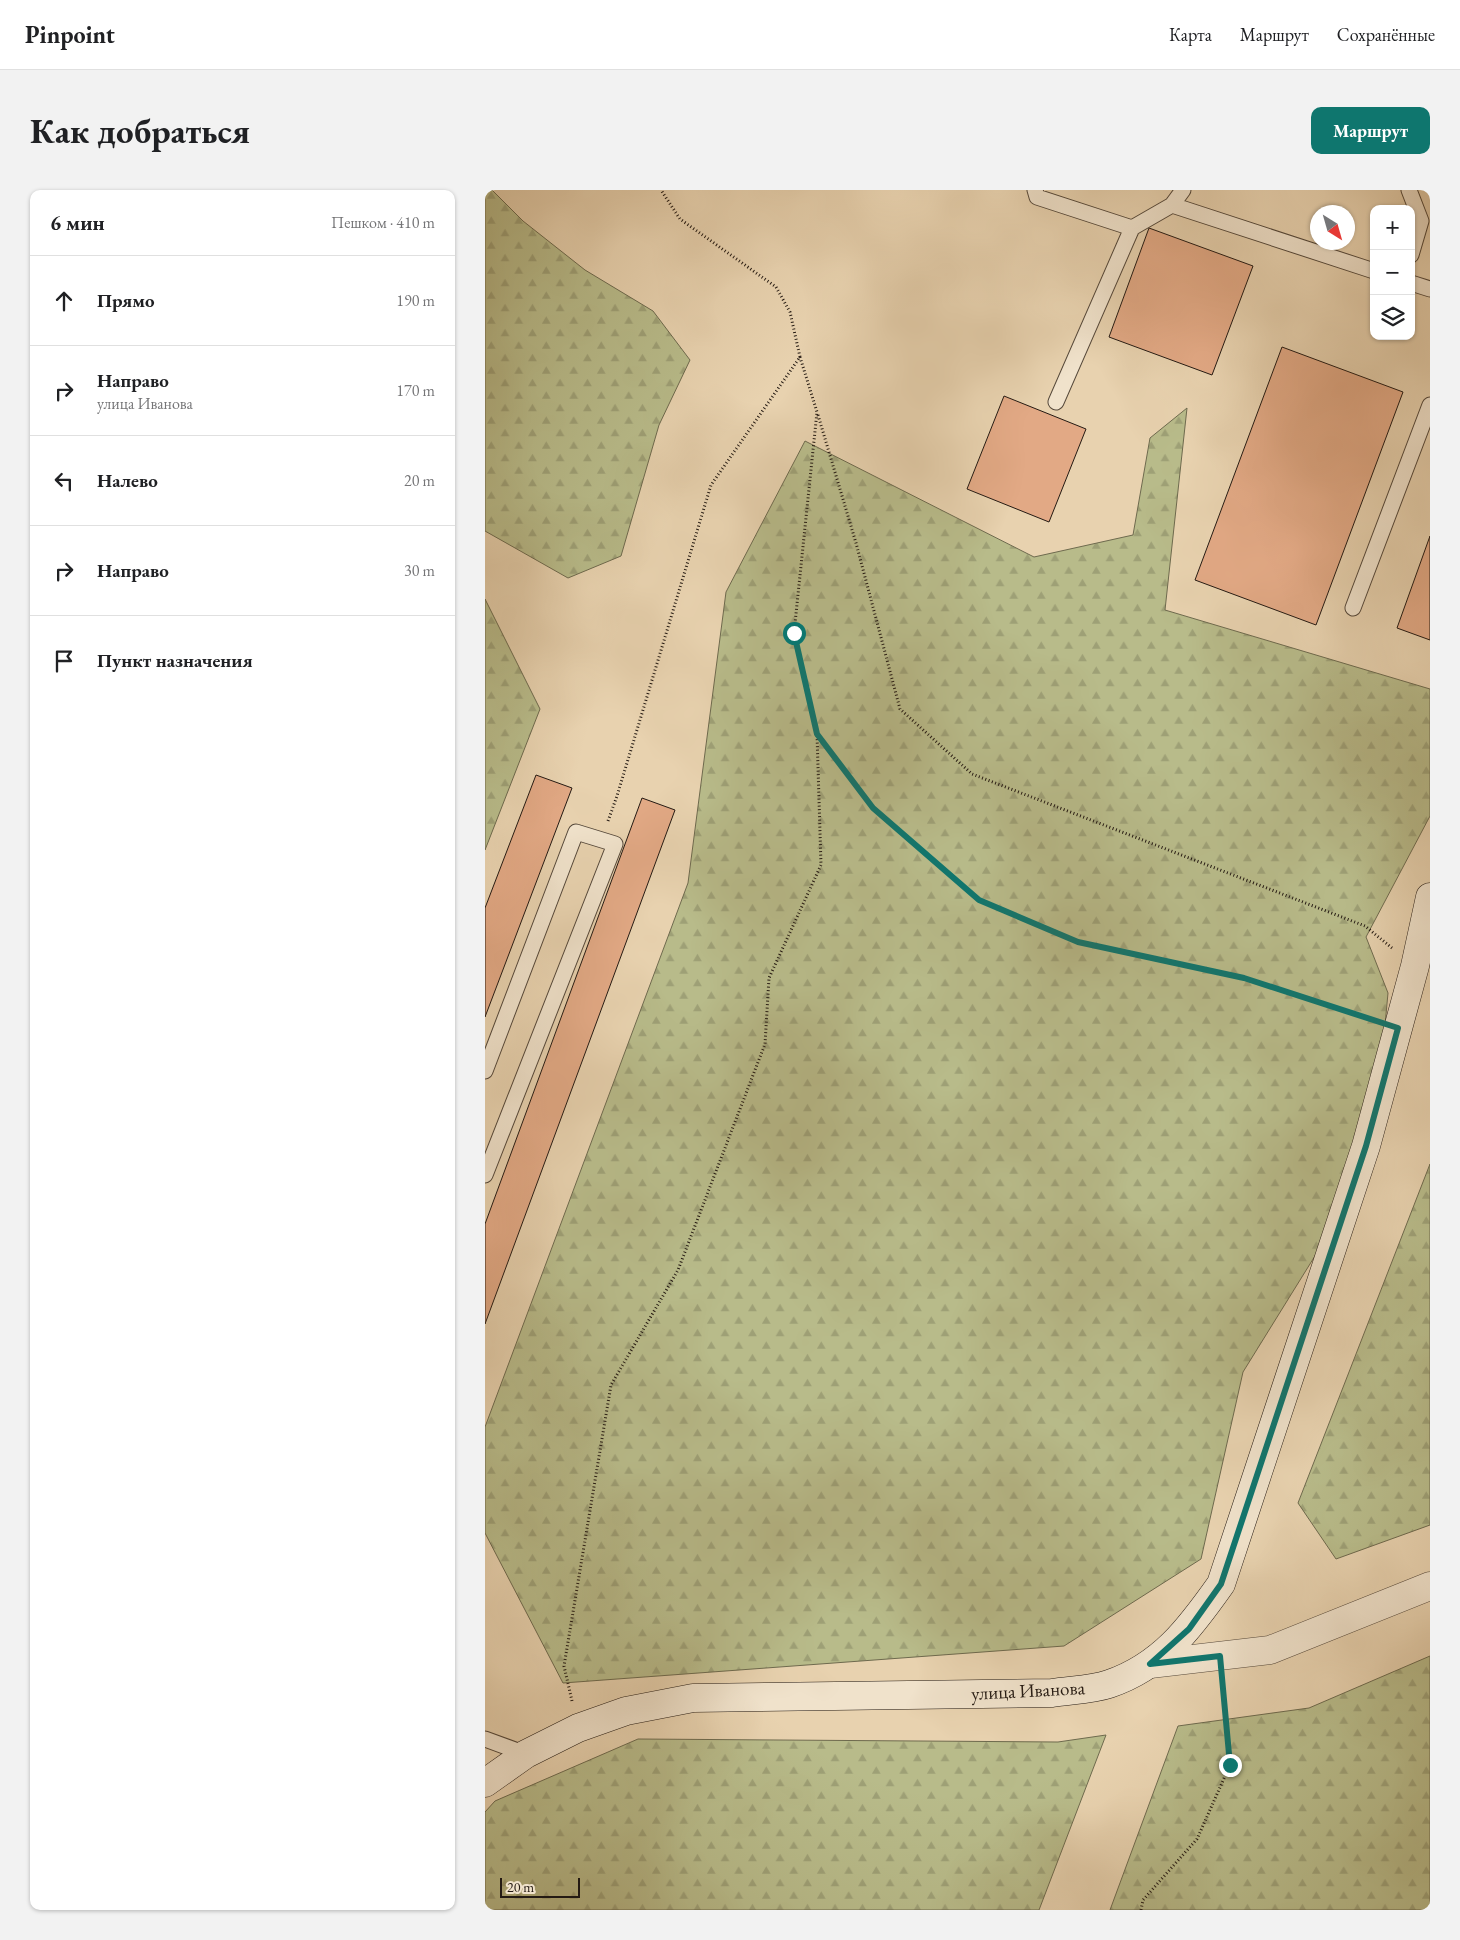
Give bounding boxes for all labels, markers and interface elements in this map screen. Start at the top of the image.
text: Pinpoint [25,19,115,50]
text: Карта [1169,23,1212,46]
text: Маршрут [1240,23,1309,46]
text: Сохранённые [1337,23,1435,46]
button: Маршрут [1311,107,1430,154]
text: Как добраться [30,108,250,153]
north arrow [1310,205,1355,250]
map controls [1370,205,1415,340]
button: + [1370,205,1415,250]
text: 6 мин [50,209,105,236]
text: Пешком · 410 m [331,212,435,233]
button: − [1370,250,1415,295]
icon: ahead [50,287,78,315]
text: Прямо [97,288,155,313]
text: 190 m [396,290,435,311]
button: layers [1370,295,1415,340]
text: Направо [97,368,169,393]
icon: right [50,377,78,405]
text: 170 m [396,380,435,401]
text: улица Иванова [97,393,193,414]
icon: left [50,467,78,495]
text: Налево [97,468,158,493]
text: 20 m [404,470,435,491]
icon: right [50,557,78,585]
text: Направо [97,558,169,583]
text: 30 m [404,560,435,581]
route start [783,622,806,645]
icon: arrive [50,647,78,675]
text: Пункт назначения [97,648,253,673]
street label: улица Иванова [970,1675,1086,1706]
route end [1219,1754,1242,1777]
scale bar [500,1875,580,1898]
text: 20 m [507,1878,534,1896]

